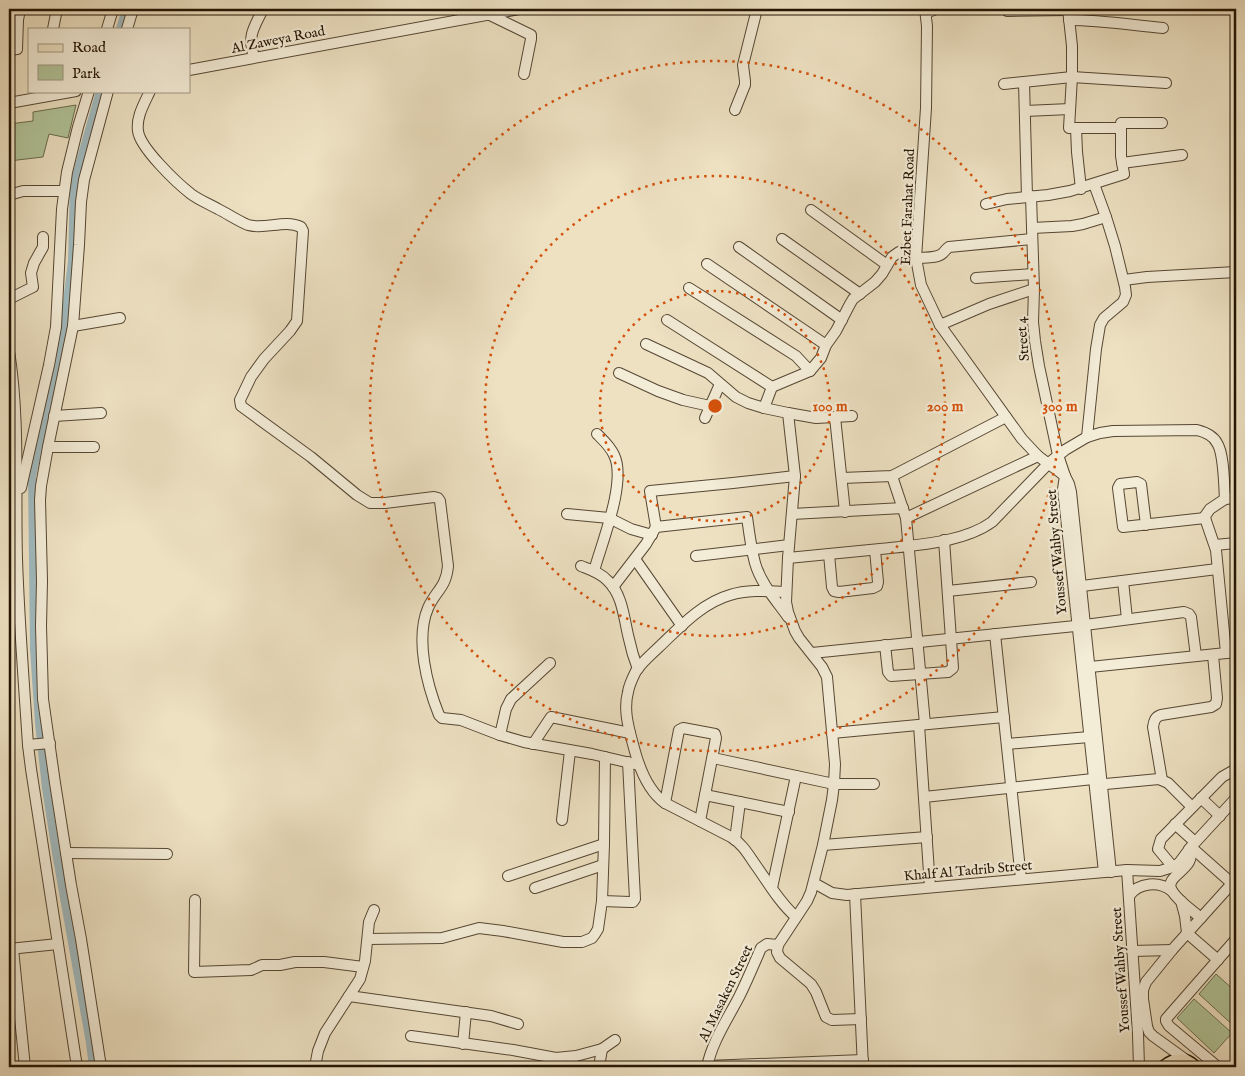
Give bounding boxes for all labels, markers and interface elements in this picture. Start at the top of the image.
street label: Al Zaweya Road [229,22,327,58]
legend [28,28,190,92]
text: Road [72,38,107,57]
text: Park [72,64,102,83]
street label: Ezbet Farahat Road [897,148,919,266]
street label: Street 4 [1012,316,1034,362]
centre of rings [706,397,724,415]
text: 100 m [812,397,848,416]
text: 200 m [927,397,964,416]
text: 300 m [1042,397,1078,416]
street label: Youssef Wahby Street [1043,488,1071,615]
street label: Khalf Al Tadrib Street [903,856,1033,886]
street label: Youssef Wahby Street [1108,906,1134,1033]
street label: Al Masaken Street [694,942,757,1046]

